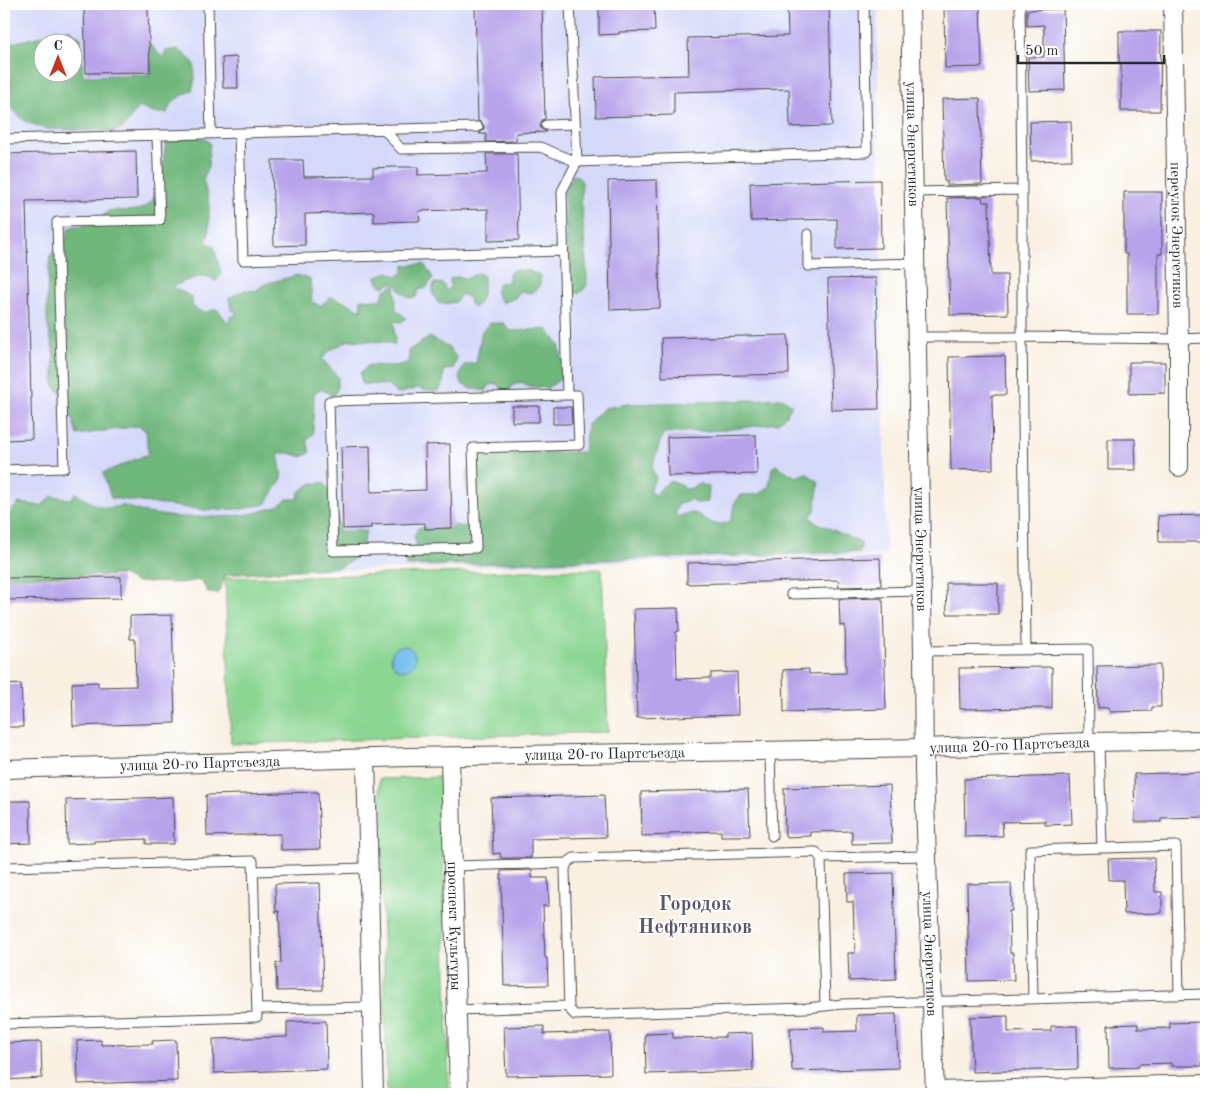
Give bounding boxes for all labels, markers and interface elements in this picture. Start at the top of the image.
north arrow [32,32,82,82]
scale bar [1018,32,1164,64]
text: С [53,39,63,53]
text: 50 m [1025,44,1059,59]
street label: улица Энергетиков [903,81,920,207]
street label: переулок Энергетиков [1167,162,1184,308]
street label: улица Энергетиков [911,486,928,612]
street label: улица 20-го Партсъезда [929,736,1091,757]
street label: улица 20-го Партсъезда [524,746,686,764]
street label: улица 20-го Партсъезда [119,755,281,775]
street label: проспект Культуры [444,861,462,991]
street label: улица Энергетиков [919,891,938,1017]
district label: Городок Нефтяников [638,895,752,938]

